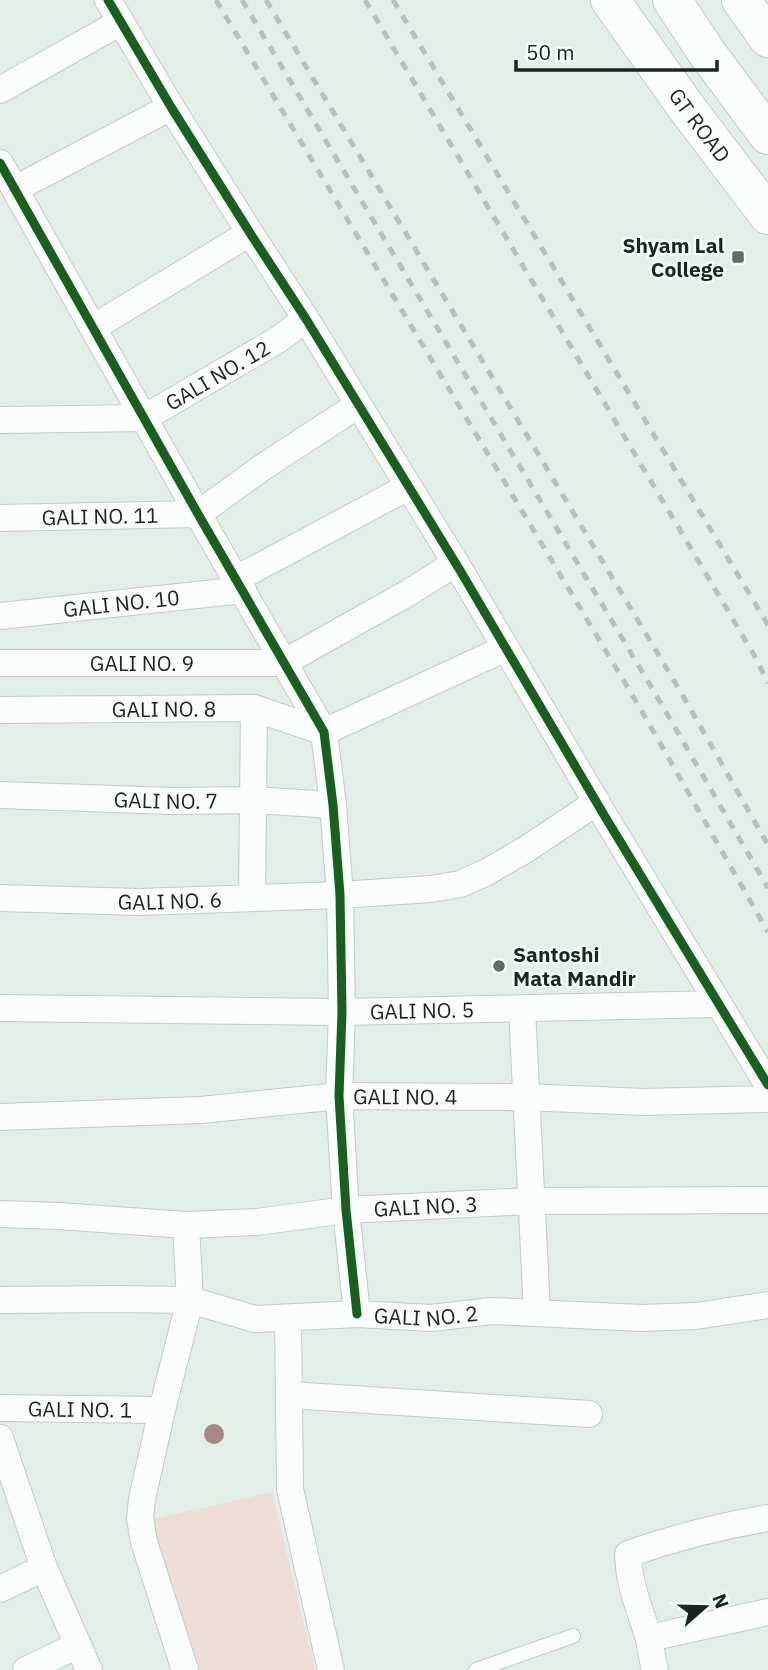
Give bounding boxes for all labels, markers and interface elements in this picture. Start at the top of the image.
scale bar [516,28,717,72]
text: 50 m [526,38,575,66]
street label: GT ROAD [663,82,737,168]
place label: Shyam Lal College [622,231,724,283]
marker: Shyam Lal College [730,249,746,265]
street label: GALI NO. 12 [160,333,275,417]
street label: GALI NO. 11 [41,501,159,531]
street label: GALI NO. 10 [62,583,181,623]
street label: GALI NO. 9 [90,649,194,677]
street label: GALI NO. 8 [112,694,216,723]
street label: GALI NO. 7 [113,785,218,815]
street label: GALI NO. 6 [117,885,223,916]
place label: Santoshi Mata Mandir [513,940,636,992]
marker: Santoshi Mata Mandir [491,958,507,974]
street label: GALI NO. 5 [369,995,474,1025]
street label: GALI NO. 4 [353,1082,457,1111]
street label: GALI NO. 3 [373,1190,478,1223]
street label: GALI NO. 2 [373,1299,480,1332]
street label: GALI NO. 1 [28,1394,132,1424]
north arrow [670,1572,740,1642]
text: N [707,1591,735,1612]

